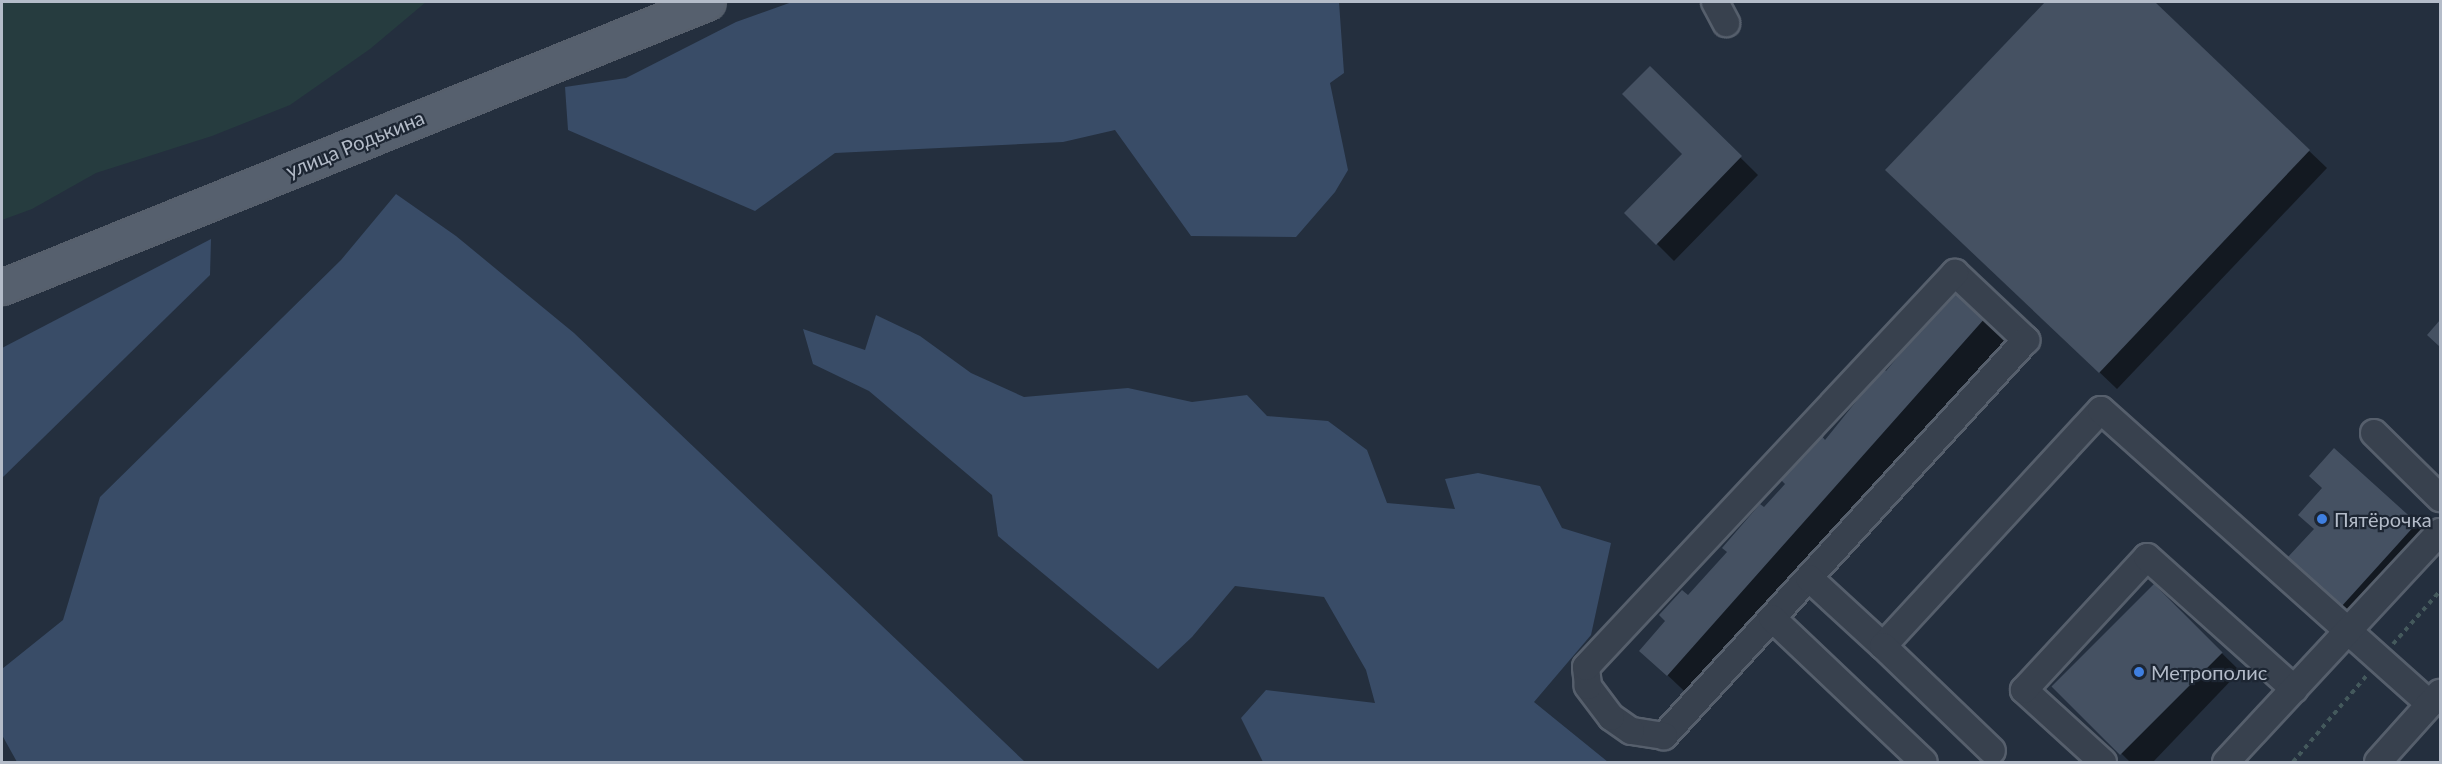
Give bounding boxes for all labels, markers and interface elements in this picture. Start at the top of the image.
street label: улица Родькина [282,105,428,183]
place label: Пятёрочка [2334,507,2432,531]
marker: Пятёрочка [2315,512,2329,526]
place label: Метрополис [2151,660,2267,684]
marker: Метрополис [2132,665,2146,679]

